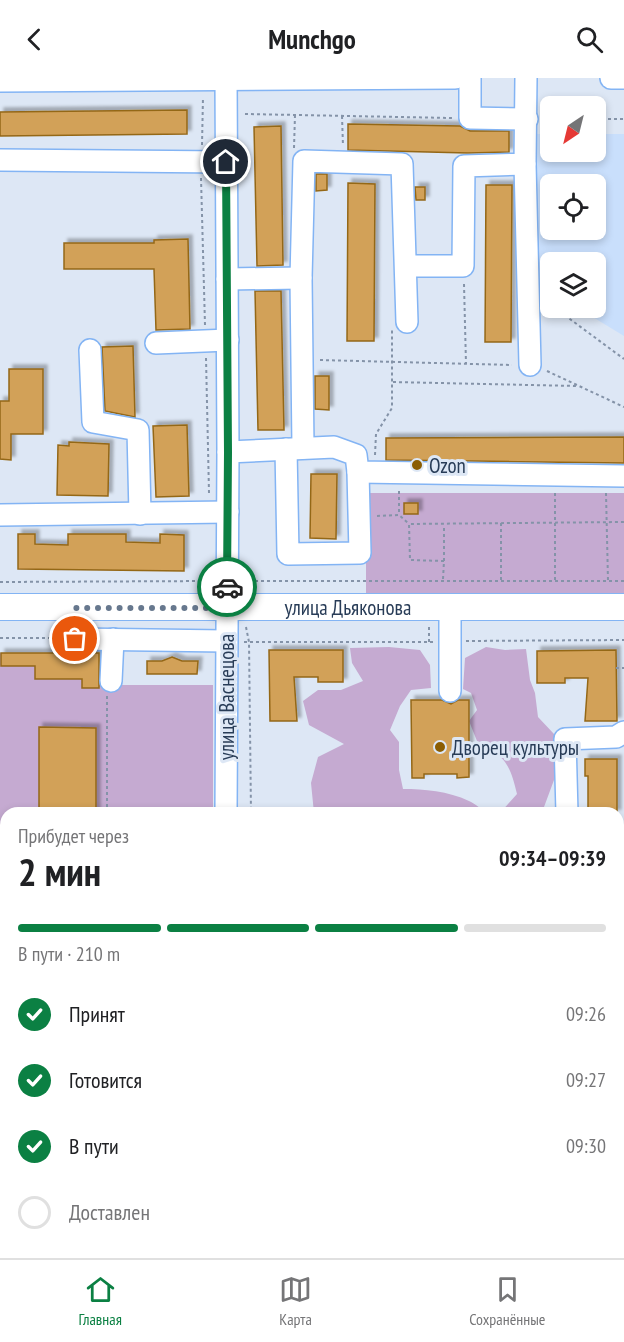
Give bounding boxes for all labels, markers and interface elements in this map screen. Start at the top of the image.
text: Munchgo [268,22,356,56]
icon: back [18,23,51,56]
icon: search [573,23,606,56]
north arrow [540,96,606,162]
map controls [540,96,606,318]
pin [200,136,251,187]
icon: home [209,145,242,178]
button: locate [540,174,606,240]
button: layers [540,252,606,318]
place label: Ozon [429,452,466,479]
marker: Ozon [410,458,424,472]
courier [197,557,257,617]
icon: car [211,571,244,604]
street label: улица Дьяконова [285,594,411,621]
pin [49,613,100,664]
icon: bag [58,622,91,655]
street label: улица Васнецова [213,634,240,760]
place label: Дворец культуры [452,734,579,761]
marker: Дворец культуры [433,740,447,754]
text: Прибудет через [18,823,129,849]
text: 09:34–09:39 [499,844,606,872]
text: 2 мин [18,846,101,897]
text: В пути · 210 m [18,941,120,967]
icon: check [18,998,51,1031]
text: Принят [69,1000,125,1028]
text: 09:26 [566,1001,606,1027]
icon: check [18,1064,51,1097]
text: Готовится [69,1066,142,1094]
text: 09:27 [566,1067,606,1093]
icon: check [18,1130,51,1163]
text: В пути [69,1132,119,1160]
text: 09:30 [566,1133,606,1159]
text: Доставлен [69,1198,150,1226]
tab: Главная [79,1273,122,1329]
tab: Карта [279,1273,312,1329]
tab: Сохранённые [469,1273,545,1329]

